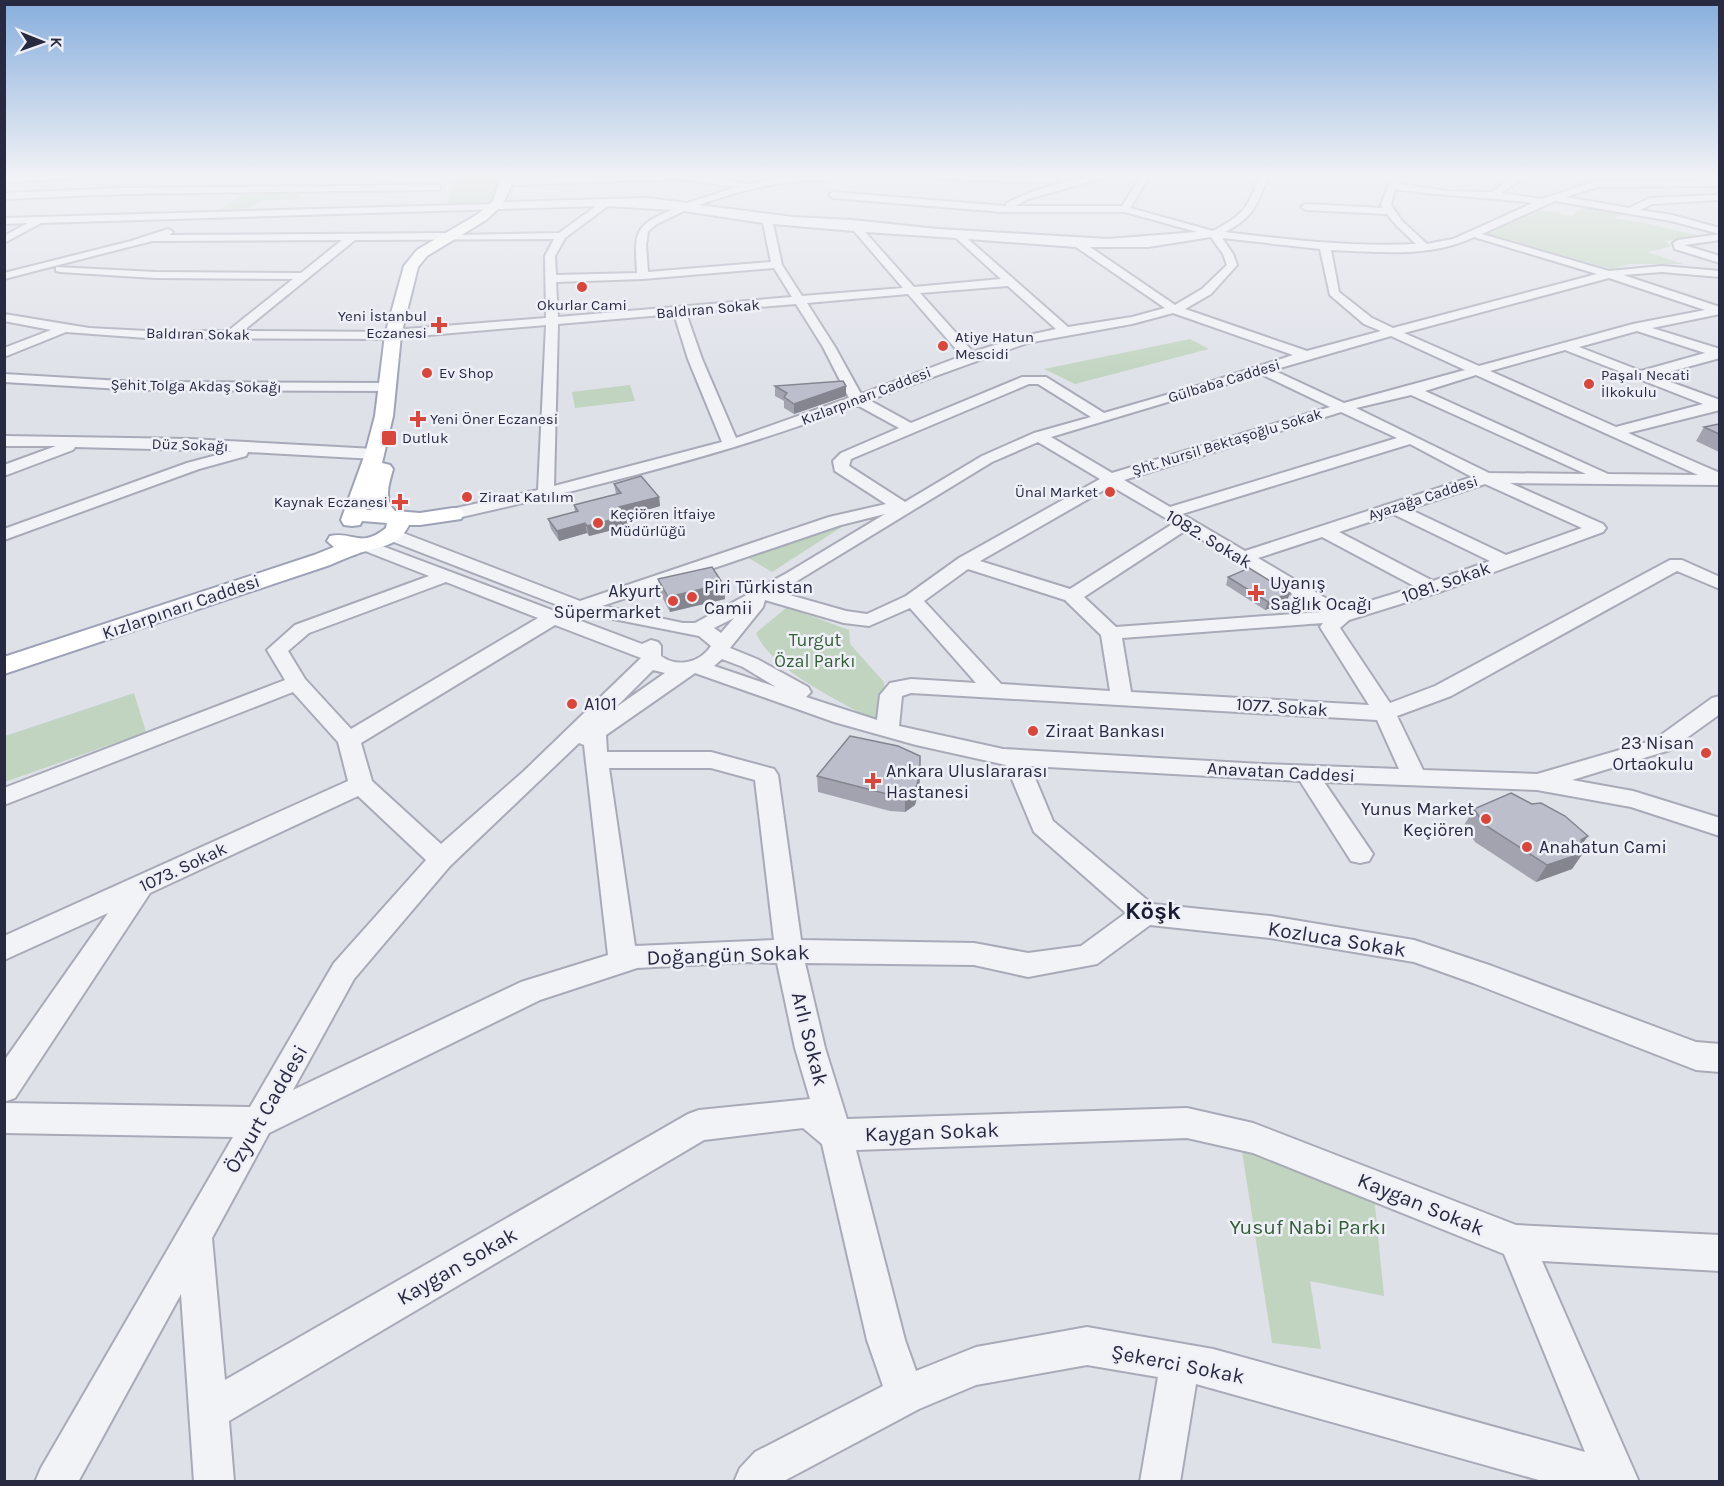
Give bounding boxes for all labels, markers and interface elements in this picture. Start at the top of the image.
north arrow [12,12,72,72]
text: K [47,37,66,48]
marker: Okurlar Cami [575,280,589,294]
place label: Okurlar Cami [537,296,627,314]
street label: Baldıran Sokak [655,296,761,322]
place label: Yeni İstanbul Eczanesi [338,307,427,342]
marker: Yeni İstanbul Eczanesi [432,318,446,332]
street label: Baldıran Sokak [146,324,250,344]
place label: Atiye Hatun Mescidi [955,328,1034,363]
marker: Atiye Hatun Mescidi [936,339,950,353]
street label: Gülbaba Caddesi [1166,355,1282,407]
street label: Kızlarpınarı Caddesi [798,363,934,429]
place label: Ev Shop [439,364,494,382]
marker: Ev Shop [420,366,434,380]
place label: Paşalı Necati İlkokulu [1601,366,1690,401]
street label: Şehit Tolga Akdaş Sokağı [110,376,282,396]
marker: Paşalı Necati İlkokulu [1582,377,1596,391]
street label: Şht. Nursil Bektaşoğlu Sokak [1130,404,1324,480]
place label: Yeni Öner Eczanesi [430,410,558,428]
marker: Yeni Öner Eczanesi [411,412,425,426]
marker: Dutluk [380,429,398,447]
place label: Dutluk [402,429,448,447]
street label: Düz Sokağı [151,435,229,455]
street label: Ayazağa Caddesi [1366,472,1480,524]
place label: Ünal Market [1015,483,1098,501]
marker: Ünal Market [1103,485,1117,499]
place label: Ziraat Katılım [479,488,574,506]
marker: Ziraat Katılım [460,490,474,504]
place label: Kaynak Eczanesi [274,493,388,511]
marker: Kaynak Eczanesi [393,495,407,509]
place label: Keçiören İtfaiye Müdürlüğü [610,505,715,540]
street label: 1082. Sokak [1162,505,1256,573]
marker: Keçiören İtfaiye Müdürlüğü [591,516,605,530]
street label: 1081. Sokak [1399,557,1493,607]
street label: Kızlarpınarı Caddesi [99,570,263,644]
place label: Uyanış Sağlık Ocağı [1270,572,1372,615]
place label: Piri Türkistan Camii [704,576,813,619]
place label: Akyurt Süpermarket [554,580,661,623]
marker: Uyanış Sağlık Ocağı [1247,584,1265,602]
marker: Piri Türkistan Camii [685,590,699,604]
marker: Akyurt Süpermarket [666,594,680,608]
park label: Turgut Özal Parkı [774,629,856,672]
place label: A101 [584,693,617,715]
street label: 1077. Sokak [1235,693,1329,721]
marker: A101 [565,697,579,711]
place label: Ziraat Bankası [1045,720,1165,742]
marker: Ziraat Bankası [1026,724,1040,738]
place label: 23 Nisan Ortaokulu [1612,732,1694,775]
marker: 23 Nisan Ortaokulu [1699,746,1713,760]
street label: Anavatan Caddesi [1206,757,1356,787]
place label: Ankara Uluslararası Hastanesi [886,760,1048,803]
marker: Ankara Uluslararası Hastanesi [864,772,882,790]
place label: Yunus Market Keçiören [1361,798,1474,841]
marker: Yunus Market Keçiören [1479,812,1493,826]
place label: Anahatun Cami [1539,836,1667,858]
street label: 1073. Sokak [136,837,230,897]
marker: Anahatun Cami [1520,840,1534,854]
district label: Köşk [1125,897,1181,925]
street label: Kozluca Sokak [1266,916,1408,962]
street label: Doğangün Sokak [646,940,810,970]
street label: Arlı Sokak [787,989,833,1089]
street label: Özyurt Caddesi [220,1041,312,1177]
street label: Kaygan Sokak [864,1118,1000,1146]
street label: Kaygan Sokak [1354,1168,1488,1240]
park label: Yusuf Nabi Parkı [1229,1215,1387,1239]
street label: Kaygan Sokak [393,1222,521,1310]
street label: Şekerci Sokak [1109,1339,1247,1389]

